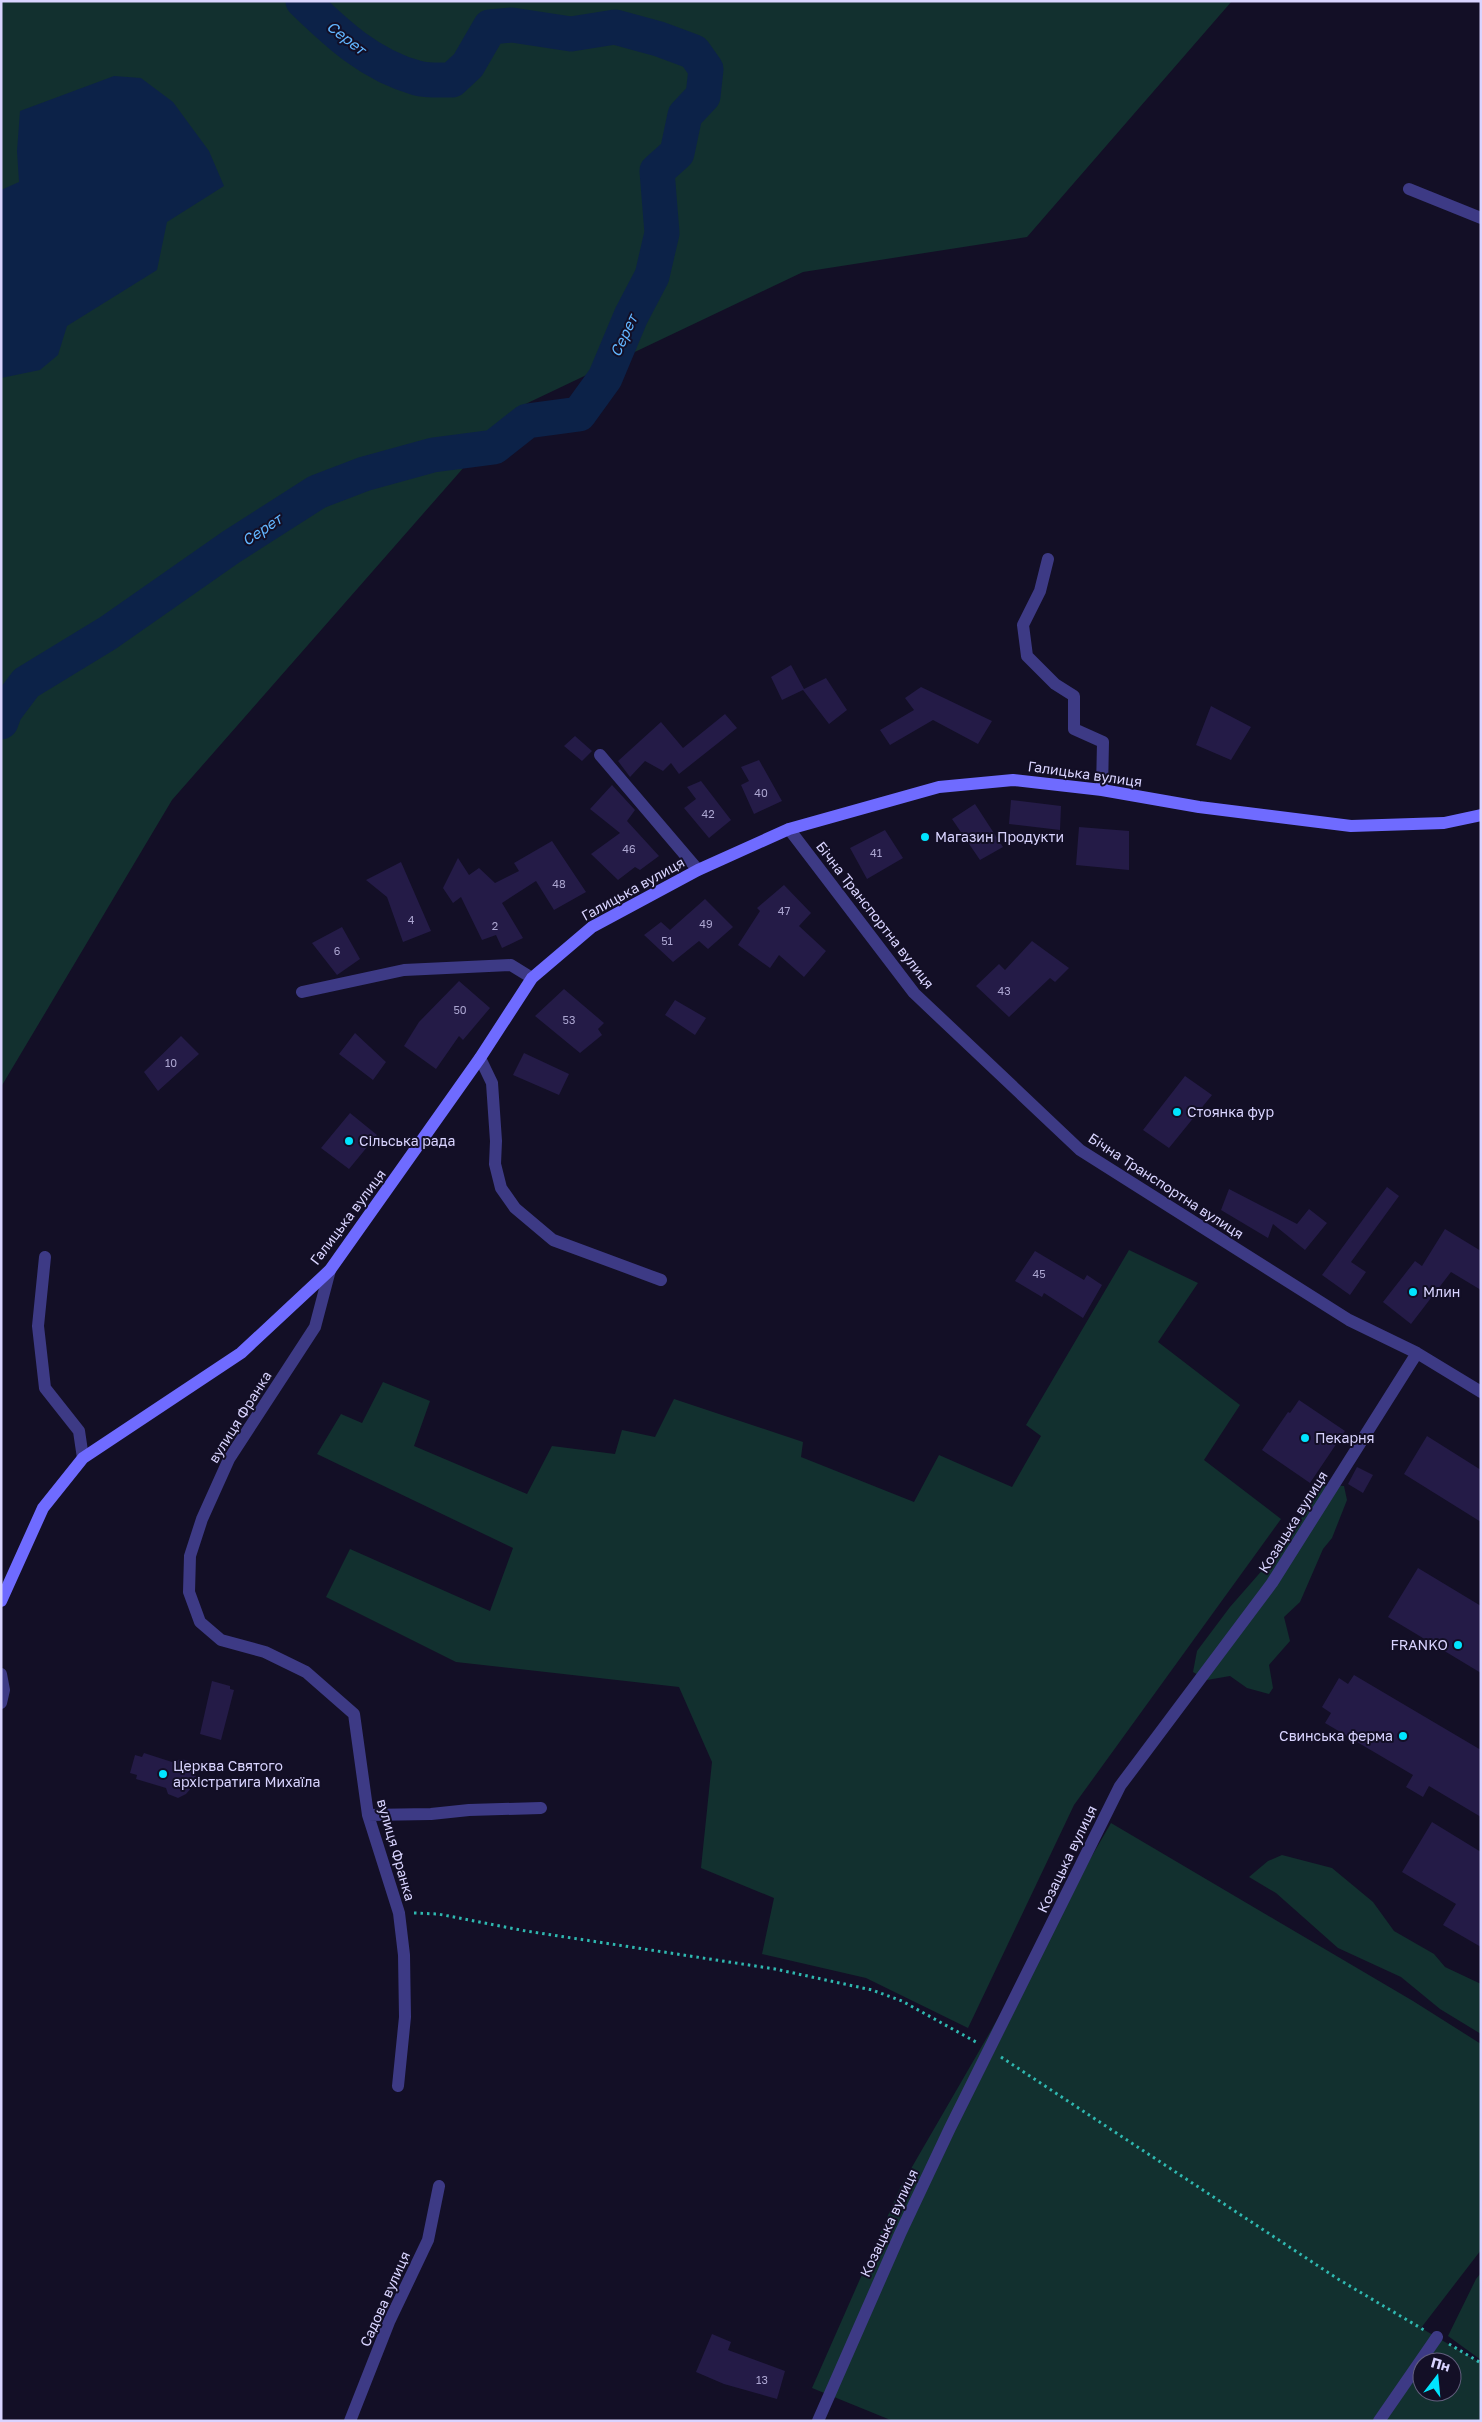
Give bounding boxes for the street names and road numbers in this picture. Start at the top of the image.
street label: Галицька вулиця [1027,757,1143,790]
street label: Бічна Транспортна вулиця [813,838,938,992]
street label: Галицька вулиця [578,853,687,924]
street label: Бічна Транспортна вулиця [1085,1129,1247,1242]
street label: Галицька вулиця [306,1166,389,1268]
street label: вулиця Франка [205,1368,275,1466]
street label: Козацька вулиця [1254,1468,1331,1576]
street label: вулиця Франка [374,1797,419,1903]
street label: Козацька вулиця [1033,1802,1100,1915]
street label: Козацька вулиця [856,2166,921,2280]
street label: Садова вулиця [356,2249,413,2349]

